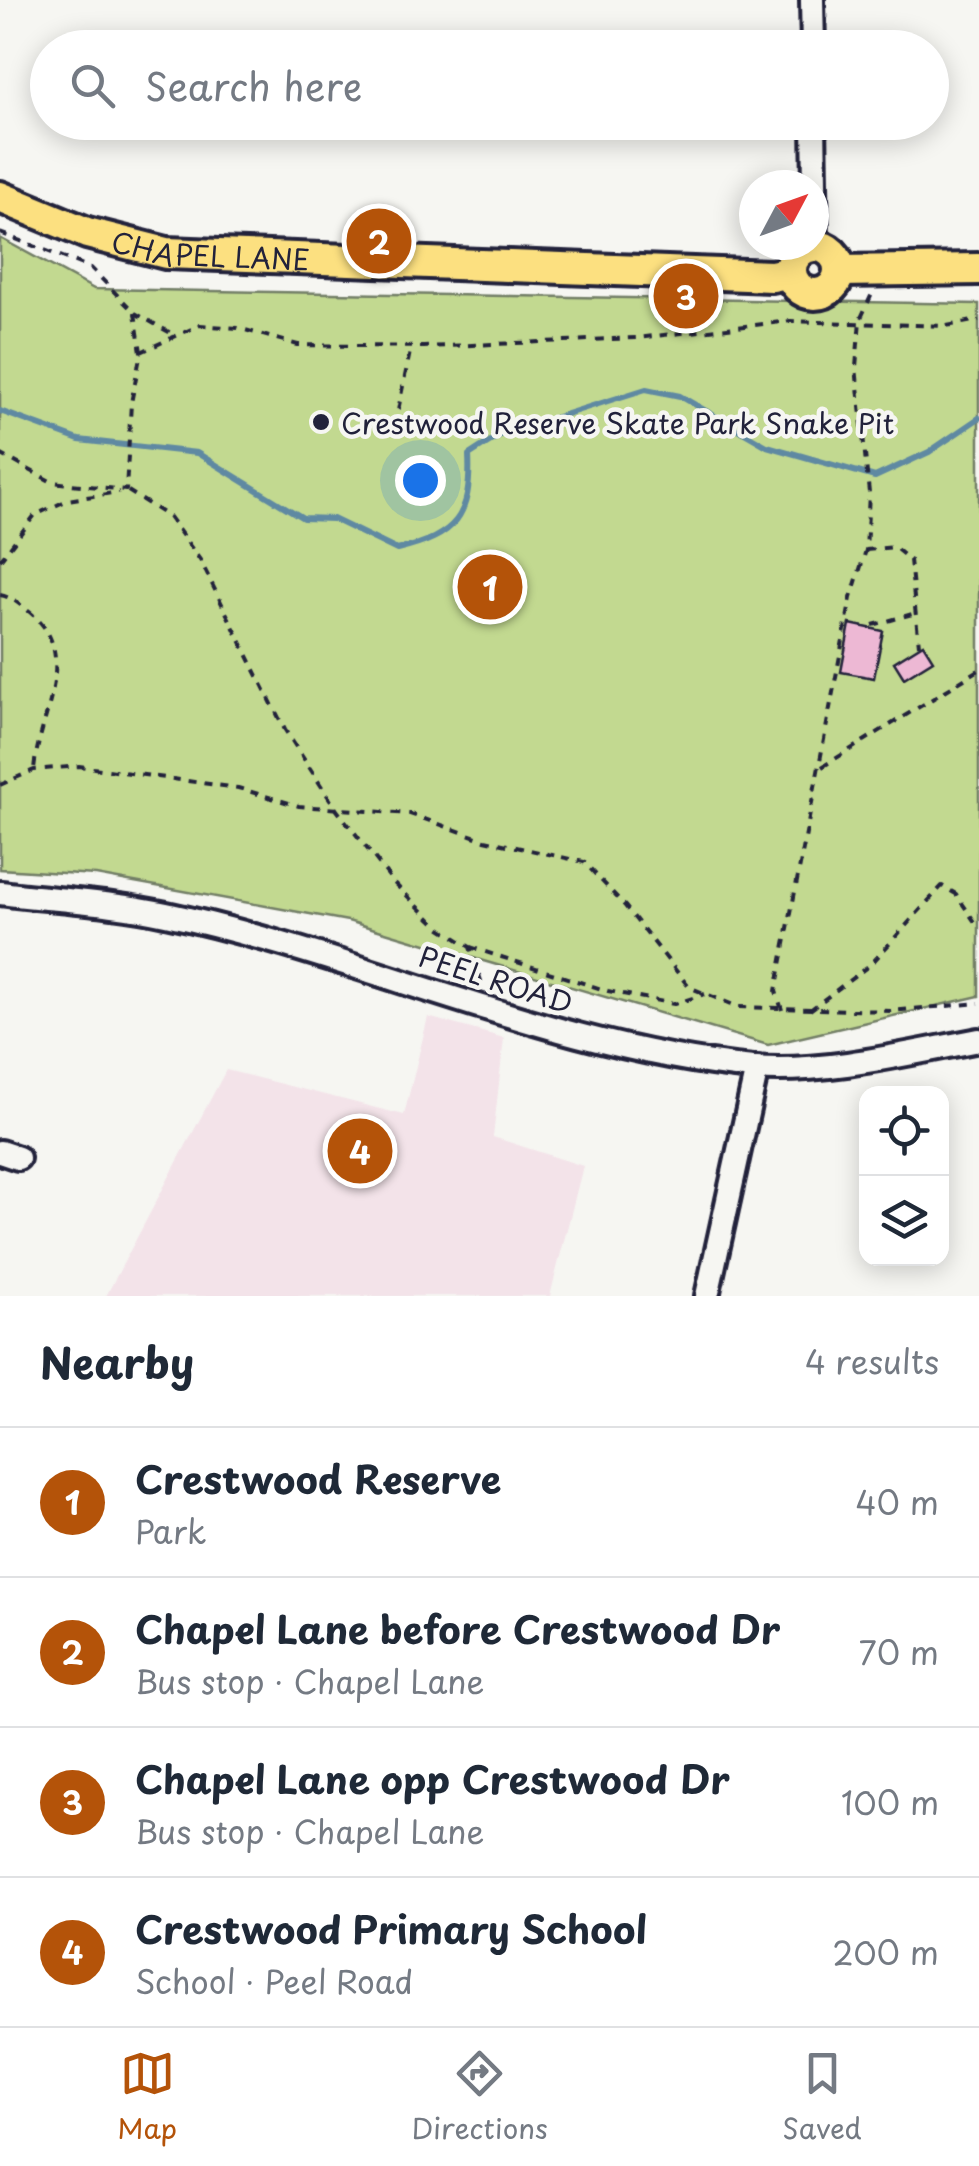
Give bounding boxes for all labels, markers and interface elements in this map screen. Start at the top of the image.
search box [30,30,949,140]
text: Search here [145,57,362,114]
icon: search [65,58,120,113]
north arrow [739,170,829,260]
pin: 2 [346,204,412,278]
street label: CHAPEL LANE [107,219,311,280]
pin: 3 [654,258,718,334]
place label: Crestwood Reserve Skate Park Snake Pit [341,401,894,444]
marker: Crestwood Reserve Skate Park Snake Pit [310,411,332,433]
your location [395,455,446,506]
pin: 1 [458,550,522,624]
street label: PEEL ROAD [414,934,578,1024]
map controls [859,1086,949,1266]
button: locate [859,1086,949,1176]
pin: 4 [328,1114,392,1188]
button: layers [859,1176,949,1266]
text: Nearby [40,1330,194,1393]
text: 4 results [805,1337,939,1385]
text: Crestwood Reserve [135,1450,501,1507]
text: 1 [65,1478,80,1526]
text: 40 m [855,1478,939,1526]
text: Park [135,1507,207,1555]
text: Chapel Lane before Crestwood Dr [135,1600,780,1657]
text: 2 [61,1628,84,1676]
text: 70 m [859,1628,939,1676]
text: Bus stop · Chapel Lane [135,1657,485,1705]
text: Chapel Lane opp Crestwood Dr [135,1750,730,1807]
text: 3 [62,1778,83,1826]
text: 100 m [841,1778,939,1826]
text: Bus stop · Chapel Lane [135,1807,485,1855]
text: Crestwood Primary School [135,1900,647,1957]
text: 4 [62,1928,83,1976]
text: 200 m [832,1928,939,1976]
text: School · Peel Road [135,1957,413,2005]
tab: Map [117,2046,177,2149]
tab: Directions [412,2046,548,2149]
tab: Saved [782,2046,862,2149]

